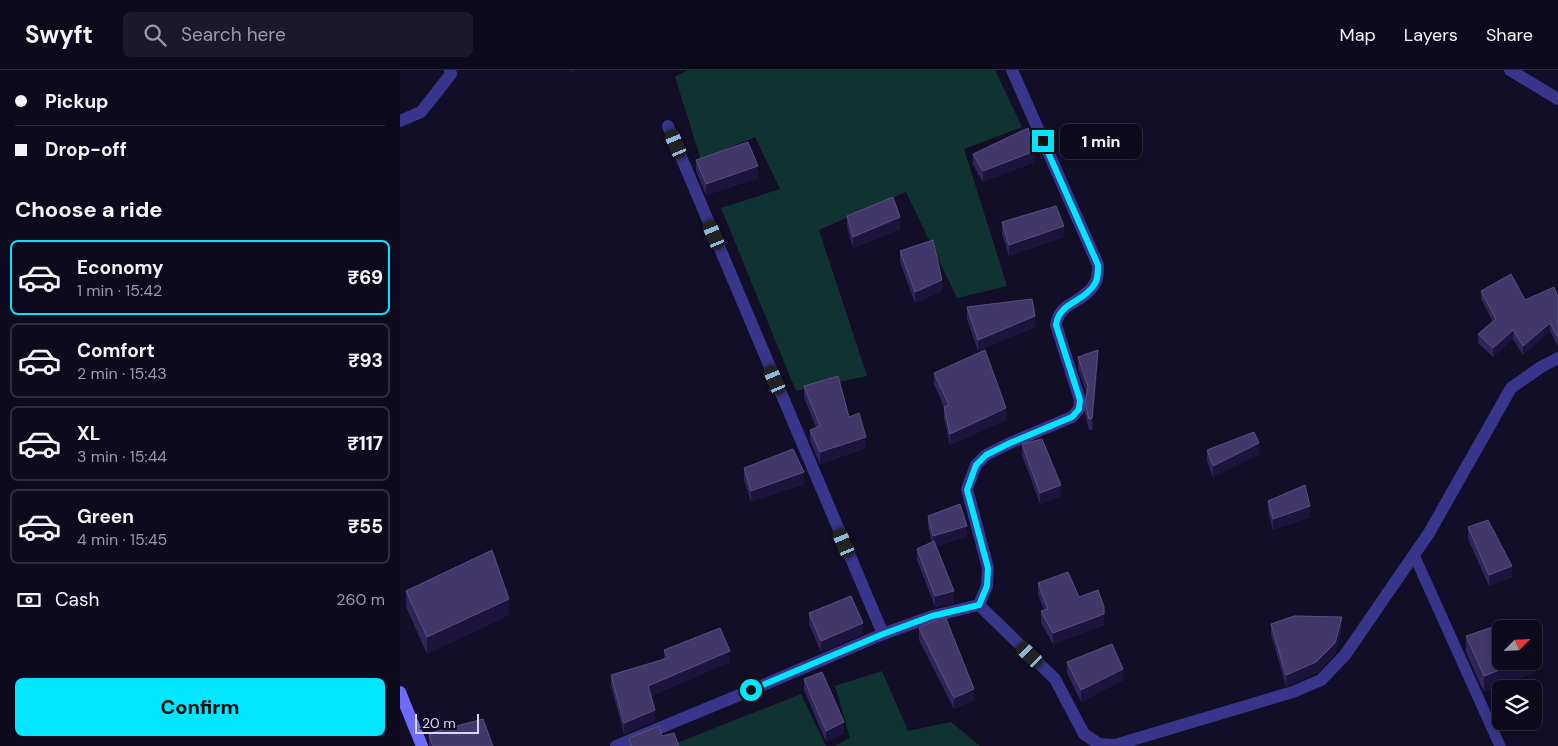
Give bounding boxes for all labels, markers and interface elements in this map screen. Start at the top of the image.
search box [123,12,473,57]
text: Swyft [25,19,93,50]
icon: search [141,21,169,49]
text: Search here [181,22,286,47]
text: Map [1340,23,1376,47]
text: Layers [1404,23,1458,47]
text: Share [1486,23,1533,47]
text: Pickup [45,89,109,114]
callout: 1 min [1060,124,1143,158]
car [663,127,688,161]
route end [1032,130,1054,152]
text: 1 min [1081,131,1121,152]
text: Drop-off [45,137,127,162]
text: Choose a ride [15,195,163,224]
car [701,218,726,252]
icon: car [17,255,62,300]
text: Economy [77,255,164,280]
text: ₹69 [348,265,383,290]
text: 1 min · 15:42 [77,280,162,301]
icon: car [17,338,62,383]
text: Comfort [77,338,155,363]
text: ₹93 [348,348,383,373]
text: 2 min · 15:43 [77,363,167,384]
car [762,363,787,397]
icon: car [17,421,62,466]
text: XL [77,421,100,446]
text: ₹117 [347,431,383,456]
text: 3 min · 15:44 [77,446,167,467]
icon: car [17,504,62,549]
text: Green [77,504,134,529]
text: ₹55 [348,514,383,539]
car [831,526,856,560]
text: 4 min · 15:45 [77,529,167,550]
icon: cash [15,586,43,614]
text: Cash [55,587,99,612]
text: 260 m [336,589,385,610]
north arrow [1492,620,1542,670]
map controls [1492,620,1542,730]
car [1013,639,1046,671]
button: Confirm [15,678,385,736]
route start [740,679,762,701]
button: layers [1492,680,1542,730]
scale bar [415,711,479,734]
text: 20 m [422,714,456,732]

